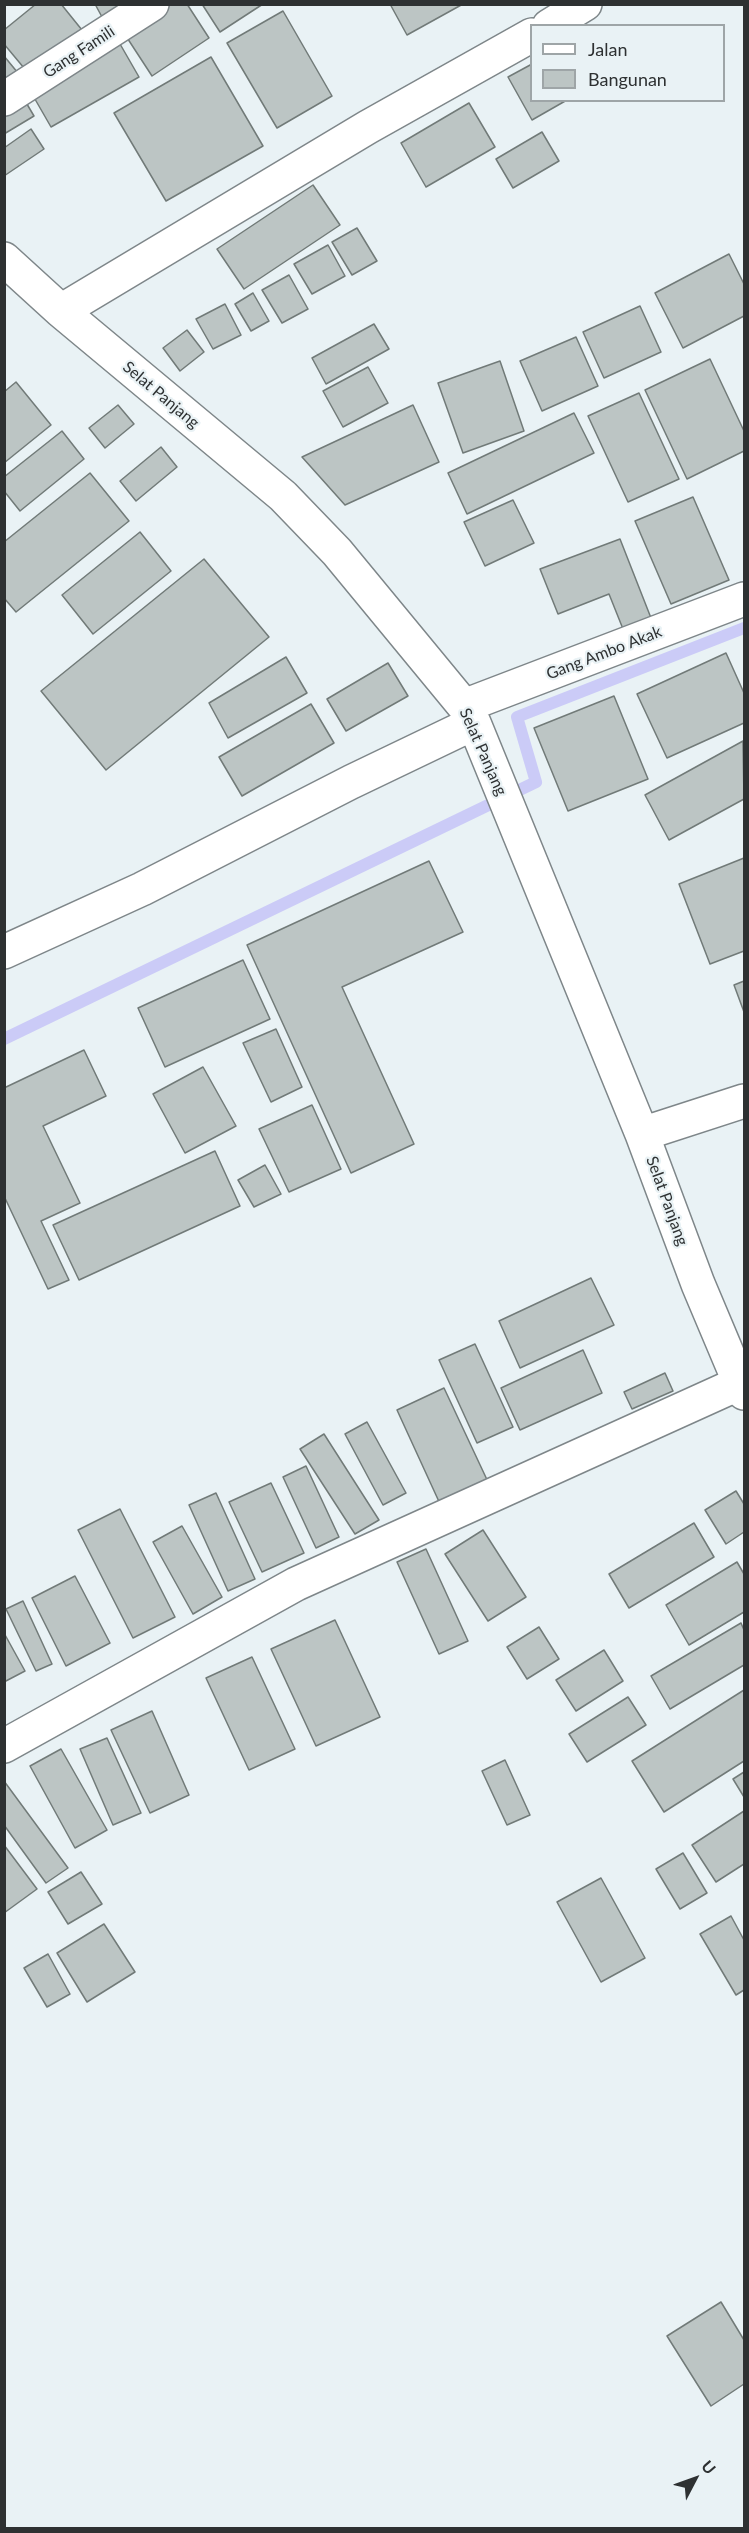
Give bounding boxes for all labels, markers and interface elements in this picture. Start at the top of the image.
street label: Gang Famili [40,22,118,82]
legend [530,24,725,102]
text: Jalan [588,38,627,60]
text: Bangunan [588,68,667,90]
street label: Selat Panjang [119,357,203,433]
street label: Gang Ambo Akak [544,622,664,684]
street label: Selat Panjang [455,705,511,799]
street label: Selat Panjang [642,1154,692,1248]
north arrow [665,2449,725,2509]
text: U [698,2456,720,2478]

